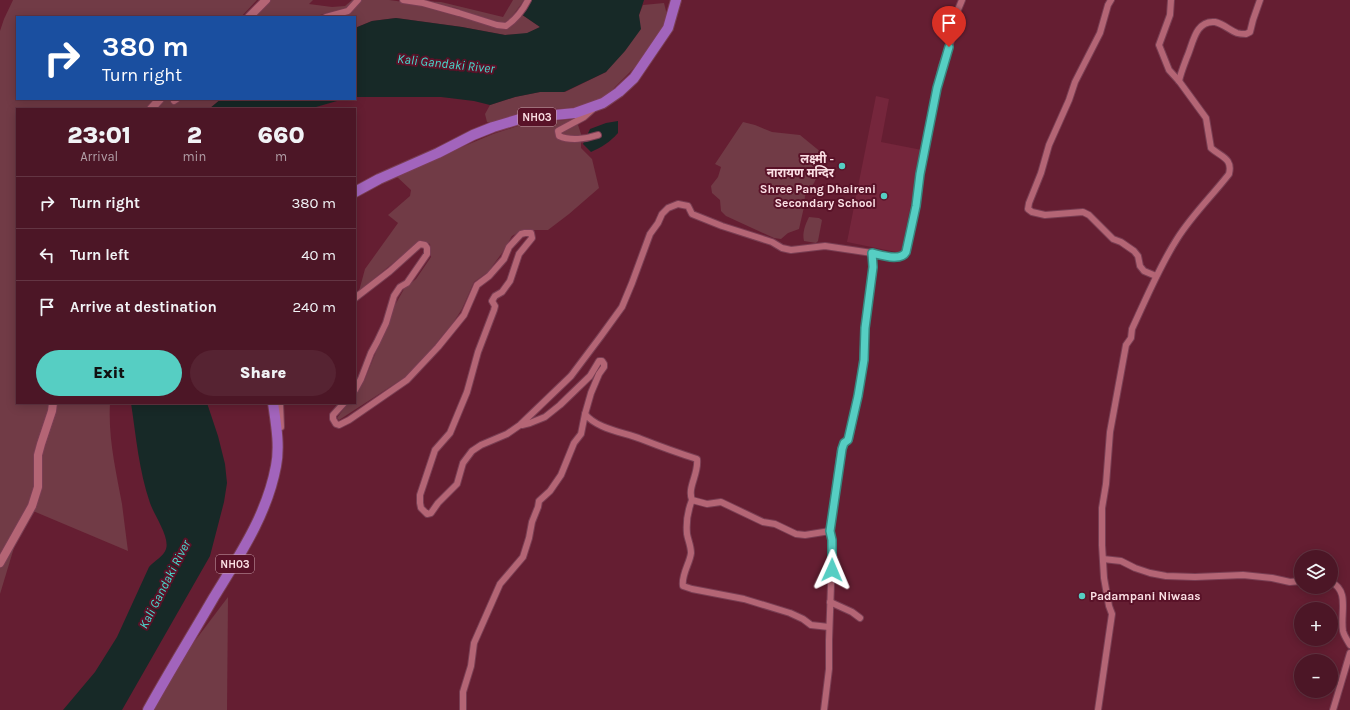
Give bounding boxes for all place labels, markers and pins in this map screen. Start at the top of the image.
pin [932,6,966,47]
place label: लक्ष्मी - नारायण मन्दिर [767,151,835,180]
marker: लक्ष्मी - नारायण मन्दिर [837,161,847,171]
place label: Shree Pang Dhaireni Secondary School [760,182,876,210]
marker: Shree Pang Dhaireni Secondary School [879,191,889,201]
place label: Padampani Niwaas [1090,589,1201,603]
marker: Padampani Niwaas [1077,591,1087,601]

